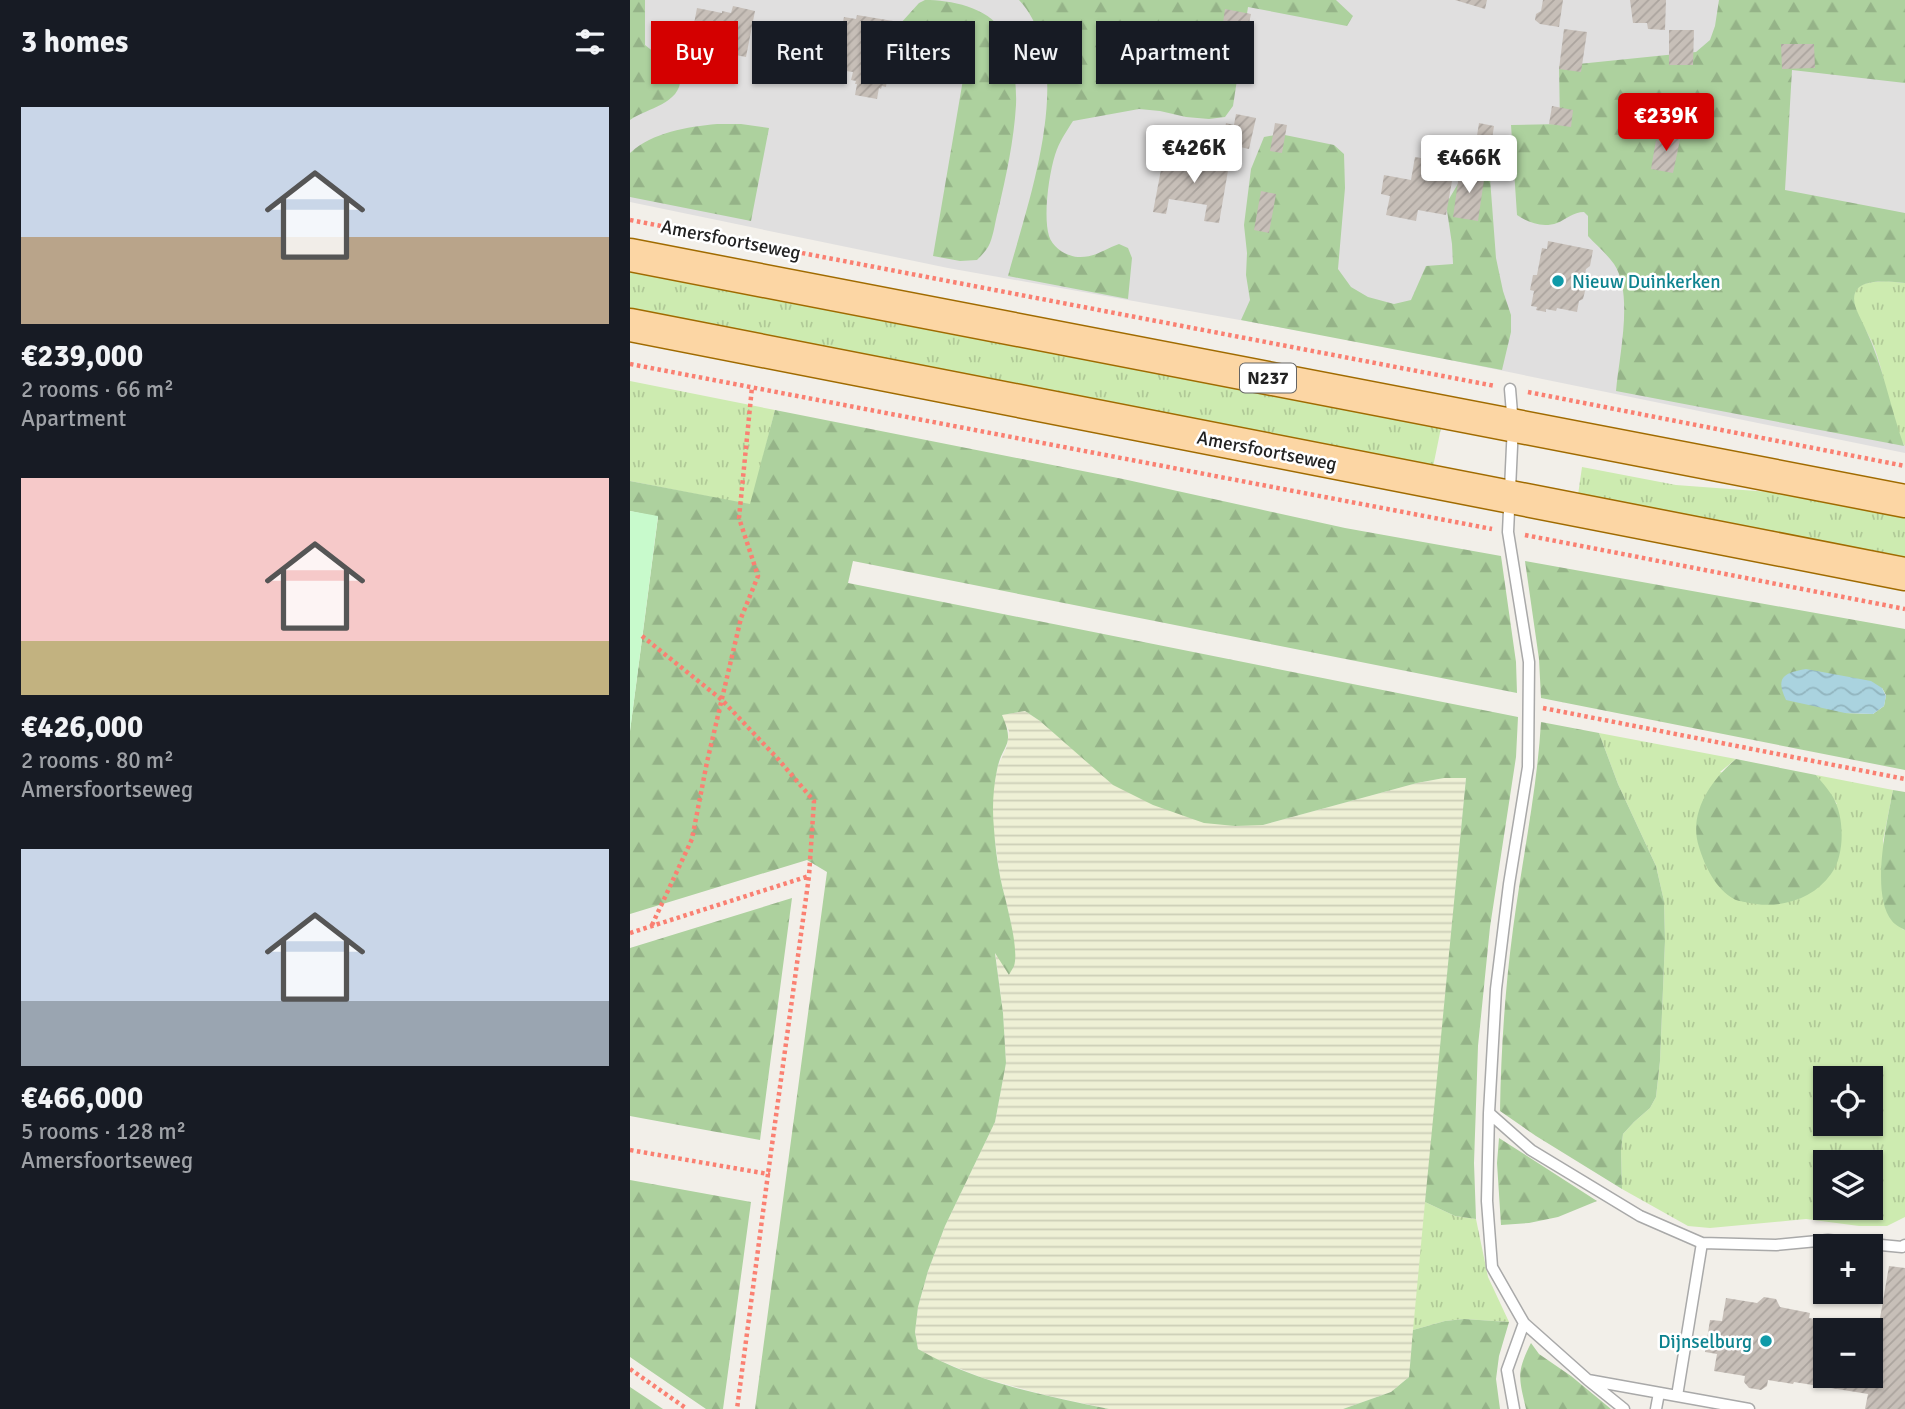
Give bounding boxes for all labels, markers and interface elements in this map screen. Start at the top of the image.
chip: Buy [651,21,738,84]
chip: Rent [752,21,847,84]
chip: Filters [861,21,975,84]
chip: New [989,21,1082,84]
chip: Apartment [1096,21,1254,84]
icon: filters [571,23,609,61]
text: 3 homes [21,24,128,61]
pin: €239K [1617,94,1715,153]
text: €239K [1634,101,1698,130]
pin: €426K [1145,125,1243,185]
text: €426K [1162,133,1226,162]
pin: €466K [1420,136,1518,195]
text: €466K [1437,143,1501,172]
icon: home [252,152,378,278]
street label: Amersfoortseweg [659,215,803,265]
place label: Nieuw Duinkerken [1572,270,1721,294]
marker: Nieuw Duinkerken [1550,273,1566,289]
text: €239,000 [21,338,143,375]
road number: N237 [1240,364,1296,392]
text: 2 rooms · 66 m² [21,375,174,404]
text: Apartment [21,404,126,433]
street label: Amersfoortseweg [1195,426,1339,476]
icon: home [252,523,378,649]
text: €426,000 [21,709,143,746]
text: 2 rooms · 80 m² [21,746,174,775]
text: Amersfoortseweg [21,775,193,804]
icon: home [252,894,378,1020]
map controls [1813,1066,1883,1388]
button: locate [1813,1066,1883,1136]
text: €466,000 [21,1080,143,1117]
text: 5 rooms · 128 m² [21,1117,186,1146]
text: Amersfoortseweg [21,1146,193,1175]
button: layers [1813,1150,1883,1220]
button: + [1813,1234,1883,1304]
button: − [1813,1318,1883,1388]
place label: Dijnselburg [1658,1330,1752,1354]
marker: Dijnselburg [1758,1333,1774,1349]

